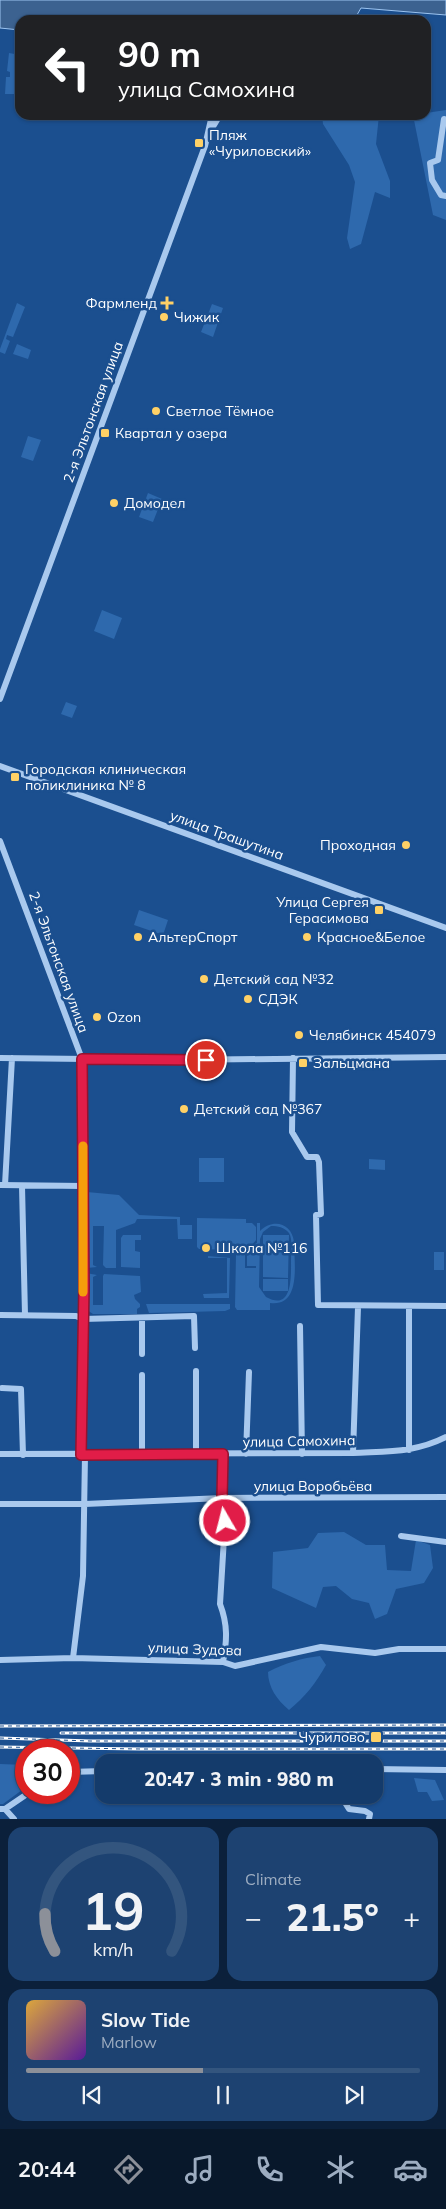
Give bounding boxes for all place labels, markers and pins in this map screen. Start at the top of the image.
place label: Пляж «Чуриловский» [209,126,311,160]
marker: Пляж «Чуриловский» [193,137,205,149]
place label: Фармленд [85,294,157,312]
marker: Фармленд [161,297,173,309]
place label: Чижик [174,308,220,326]
marker: Чижик [158,311,170,323]
place label: Светлое Тёмное [166,402,274,420]
marker: Светлое Тёмное [150,405,162,417]
place label: Квартал у озера [115,424,227,442]
marker: Квартал у озера [99,427,111,439]
place label: Домодел [124,494,185,512]
marker: Домодел [108,497,120,509]
place label: Городская клиническая поликлиника № 8 [25,760,186,794]
marker: Городская клиническая поликлиника № 8 [9,771,21,783]
place label: Проходная [320,836,396,854]
marker: Проходная [400,839,412,851]
place label: Улица Сергея Герасимова [275,893,369,927]
marker: Улица Сергея Герасимова [373,904,385,916]
place label: АльтерСпорт [148,928,238,946]
place label: Красное&Белое [317,928,426,946]
marker: АльтерСпорт [132,931,144,943]
marker: Красное&Белое [301,931,313,943]
place label: Детский сад №32 [214,970,334,988]
marker: Детский сад №32 [198,973,210,985]
place label: СДЭК [258,990,298,1008]
marker: СДЭК [242,993,254,1005]
place label: Ozon [107,1008,141,1026]
marker: Ozon [91,1011,103,1023]
place label: Челябинск 454079 [309,1026,436,1044]
marker: Челябинск 454079 [293,1029,305,1041]
pin [185,1039,227,1081]
place label: Зальцмана [313,1054,390,1072]
marker: Зальцмана [297,1057,309,1069]
place label: Детский сад №367 [194,1100,322,1118]
marker: Детский сад №367 [178,1103,190,1115]
place label: Школа №116 [216,1239,308,1257]
marker: Школа №116 [200,1242,212,1254]
place label: Чурилово [299,1728,365,1746]
marker: Чурилово [369,1730,383,1744]

